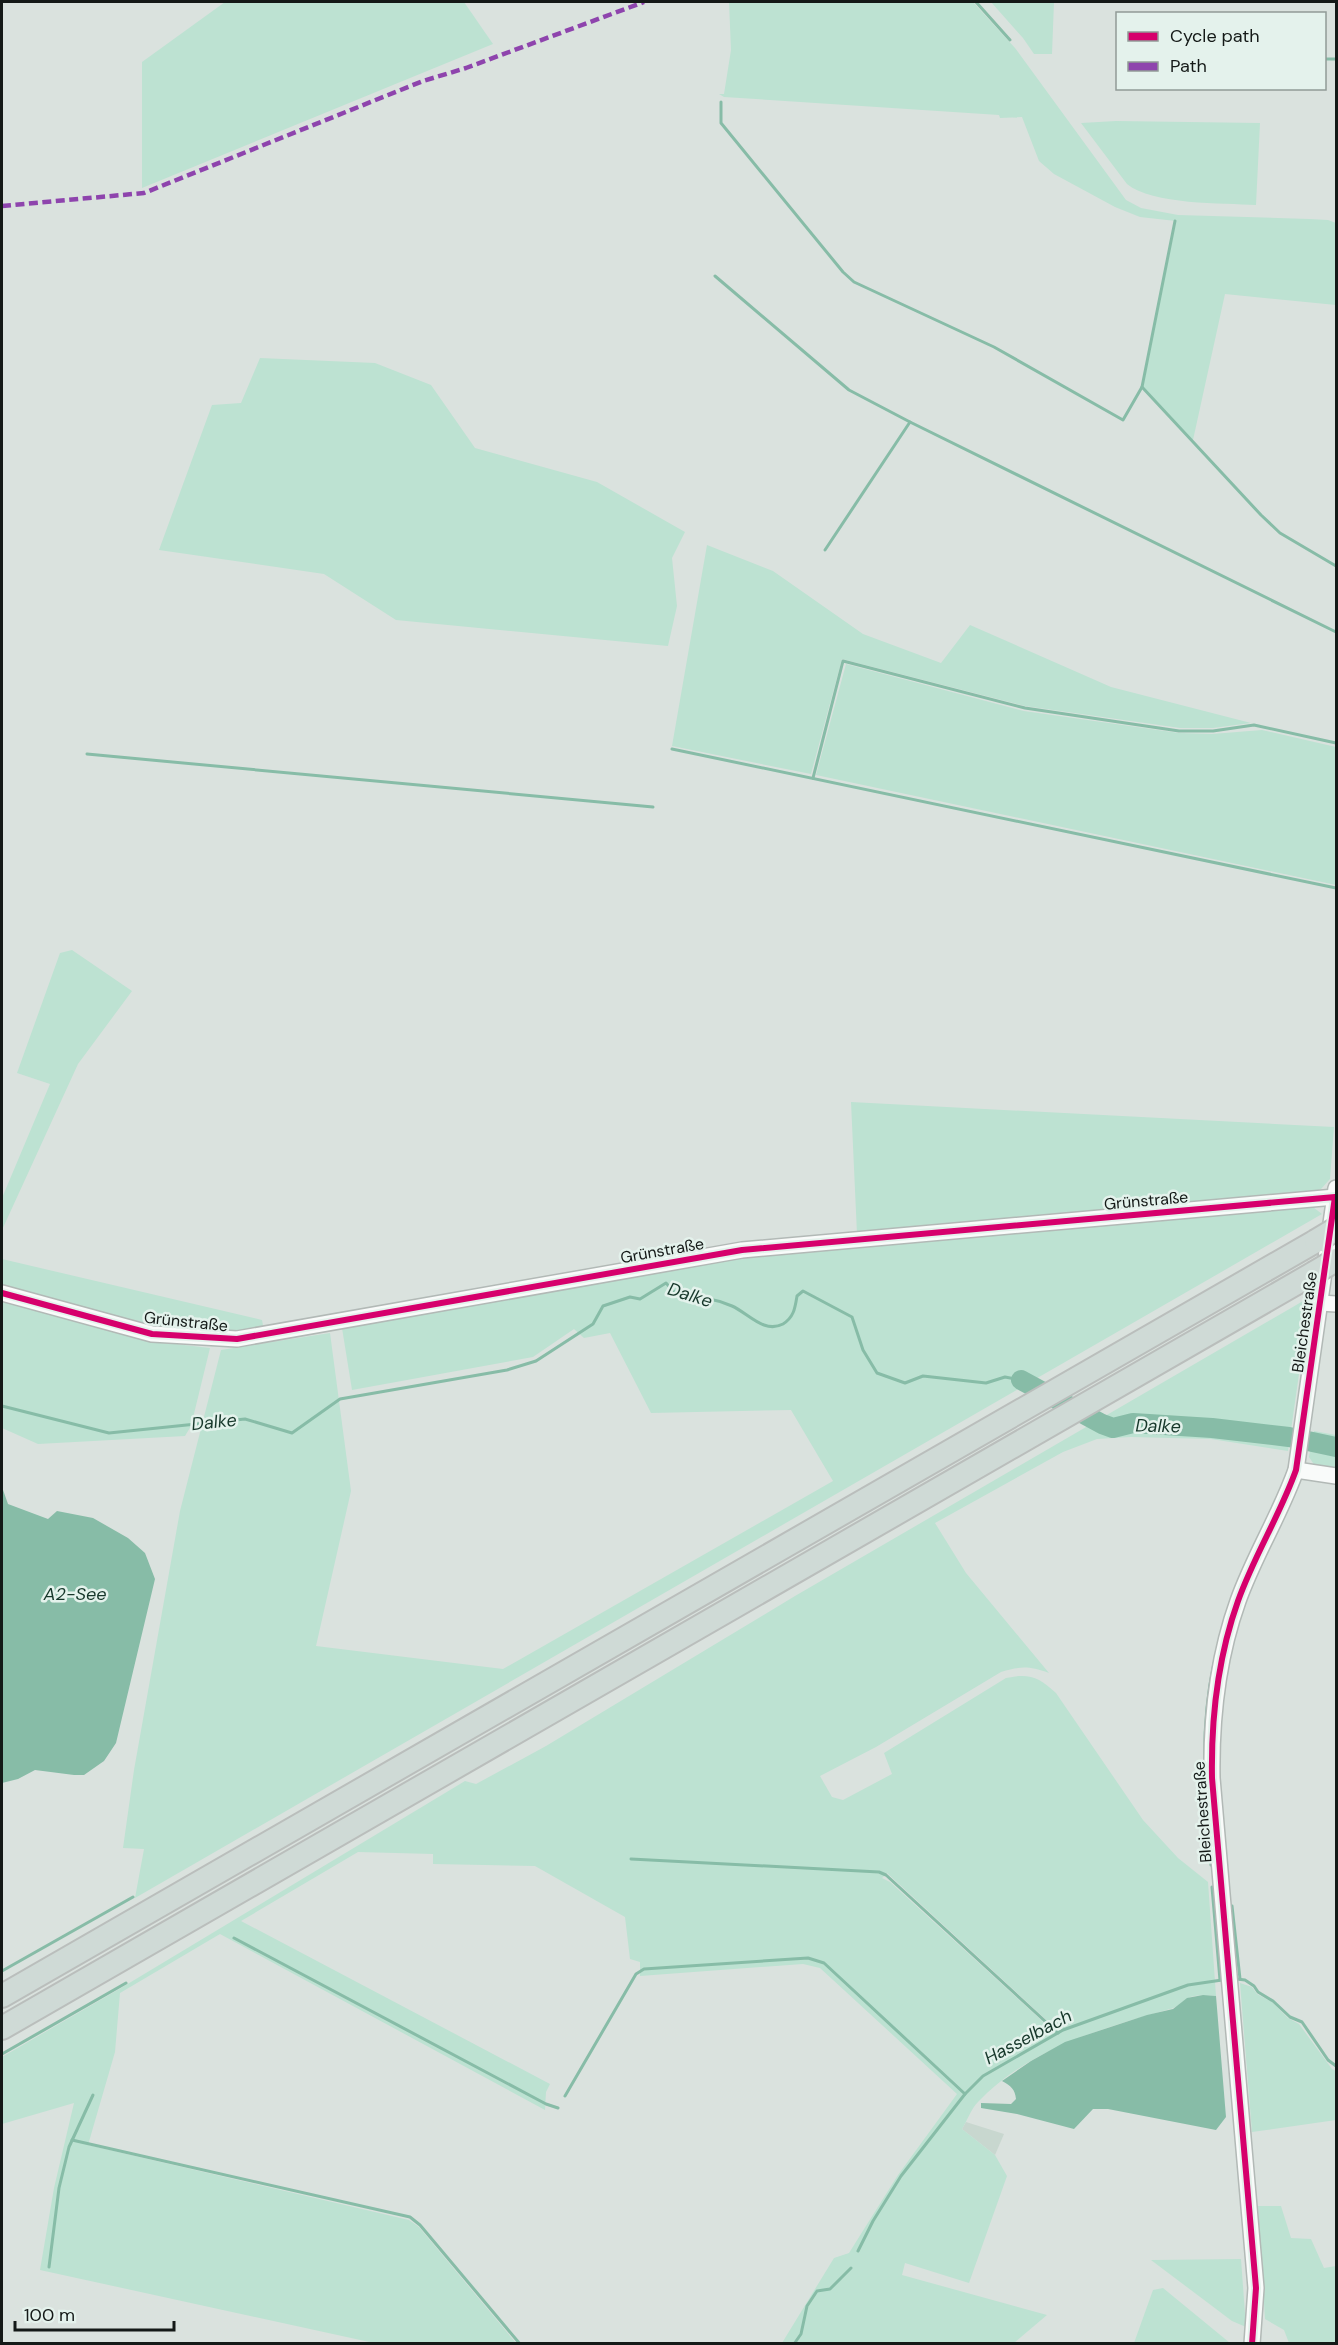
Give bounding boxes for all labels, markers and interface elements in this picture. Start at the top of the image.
legend [1116,12,1326,90]
text: Cycle path [1170,24,1260,48]
text: Path [1170,54,1207,78]
street label: Grünstraße [1103,1186,1189,1215]
street label: Grünstraße [619,1233,705,1268]
street label: Bleichestraße [1287,1270,1322,1374]
water label: Dalke [665,1277,715,1313]
street label: Grünstraße [143,1307,229,1336]
water label: Dalke [190,1408,238,1436]
water label: Dalke [1135,1414,1181,1438]
water label: A2-See [43,1582,106,1606]
street label: Bleichestraße [1188,1761,1217,1863]
water label: Hasselbach [980,2004,1076,2070]
scale bar [15,2294,174,2332]
text: 100 m [24,2303,75,2327]

